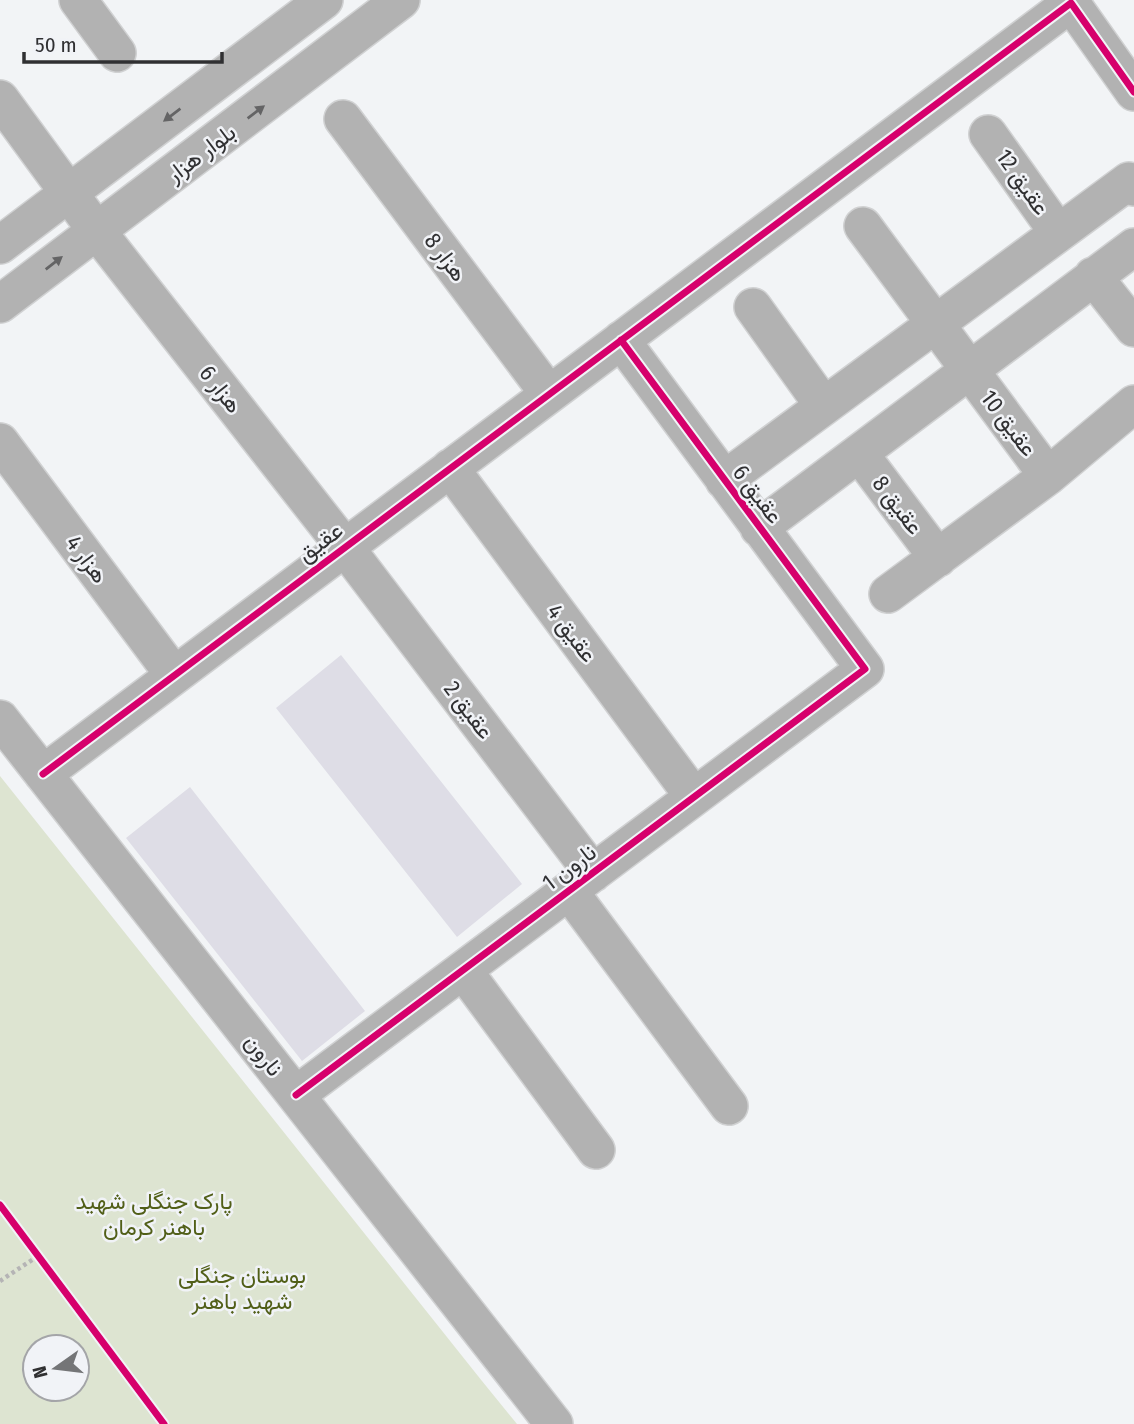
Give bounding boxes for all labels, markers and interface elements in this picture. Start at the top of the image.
scale bar [24,21,222,65]
text: 50 m [35,32,77,58]
one-way arrow [247,105,265,119]
one-way arrow [163,108,181,122]
street label: بلوار هزار [160,118,242,189]
street label: عقيق 12 [990,144,1056,220]
street label: هزار 8 [418,227,473,287]
one-way arrow [45,256,63,270]
street label: هزار 6 [193,359,248,419]
street label: عقيق 10 [975,384,1043,462]
street label: عقيق 6 [727,459,789,529]
street label: عقيق 8 [867,470,929,540]
street label: عقيق [292,516,348,568]
street label: هزار 4 [59,529,114,589]
street label: عقيق 4 [541,598,603,668]
street label: عقيق 2 [438,676,500,744]
street label: نارون 1 [536,838,602,897]
street label: نارون [238,1028,289,1082]
park label: پارک جنگلی شهید باهنر کرمان [75,1187,233,1242]
park label: بوستان جنگلی شهید باهنر [178,1261,306,1316]
north arrow [21,1333,91,1403]
text: N [27,1364,53,1380]

